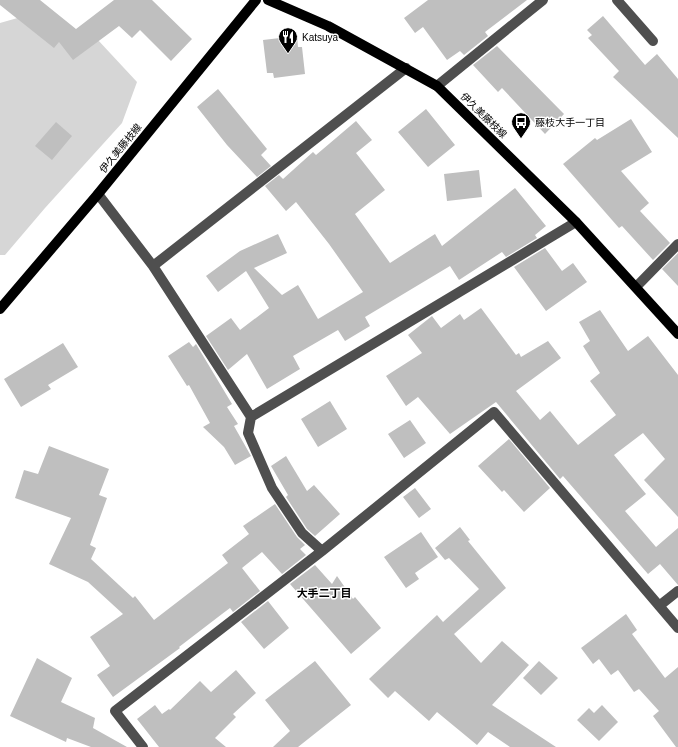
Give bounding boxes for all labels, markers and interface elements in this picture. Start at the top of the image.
restaurant icon: Katsuya [277,26,299,54]
place label: Katsuya [302,32,339,43]
street label: 伊久美藤枝線 [458,91,509,140]
bus stop icon: 藤枝大手一丁目 [510,111,532,139]
place label: 藤枝大手一丁目 [535,117,605,128]
street label: 伊久美藤枝線 [97,122,144,175]
district label: 大手二丁目 [297,587,352,599]

